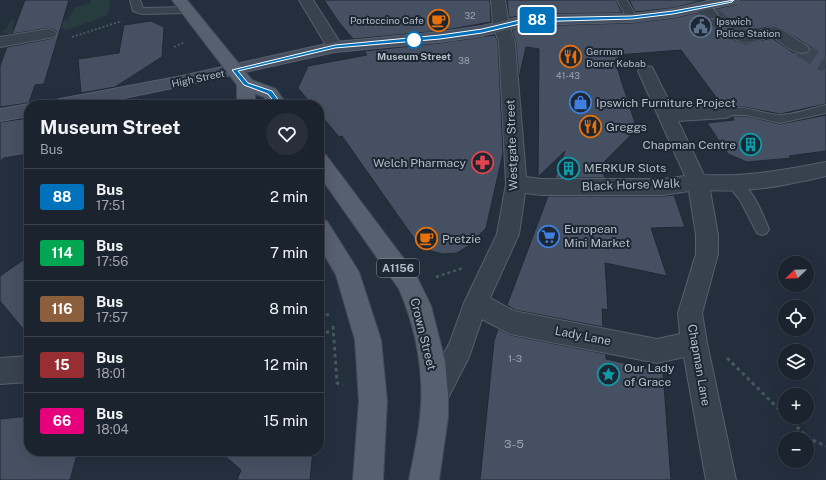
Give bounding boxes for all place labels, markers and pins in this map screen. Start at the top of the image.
cafe icon: Portoccino Cafe [426,7,452,33]
place label: Portoccino Cafe [350,14,424,26]
public building icon: Ipswich Police Station [687,14,713,40]
place label: Ipswich Police Station [716,15,781,39]
marker: Museum Street [405,31,423,49]
restaurant icon: German Doner Kebab [558,44,584,70]
place label: German Doner Kebab [586,45,646,69]
place label: Museum Street [377,50,451,62]
shop icon: Ipswich Furniture Project [567,90,593,116]
place label: Ipswich Furniture Project [596,96,736,110]
restaurant icon: Greggs [578,114,604,140]
place label: Greggs [606,120,647,134]
building icon: Chapman Centre [738,132,764,158]
place label: Chapman Centre [642,138,736,152]
pharmacy icon: Welch Pharmacy [469,150,495,176]
building icon: MERKUR Slots [556,155,582,181]
place label: Welch Pharmacy [373,156,467,170]
place label: MERKUR Slots [584,161,666,175]
place label: European Mini Market [564,222,630,250]
supermarket icon: European Mini Market [536,223,562,249]
cafe icon: Pretzie [414,226,440,252]
place label: Pretzie [442,232,481,246]
place label: Our Lady of Grace [624,361,675,389]
place icon: Our Lady of Grace [596,362,622,388]

